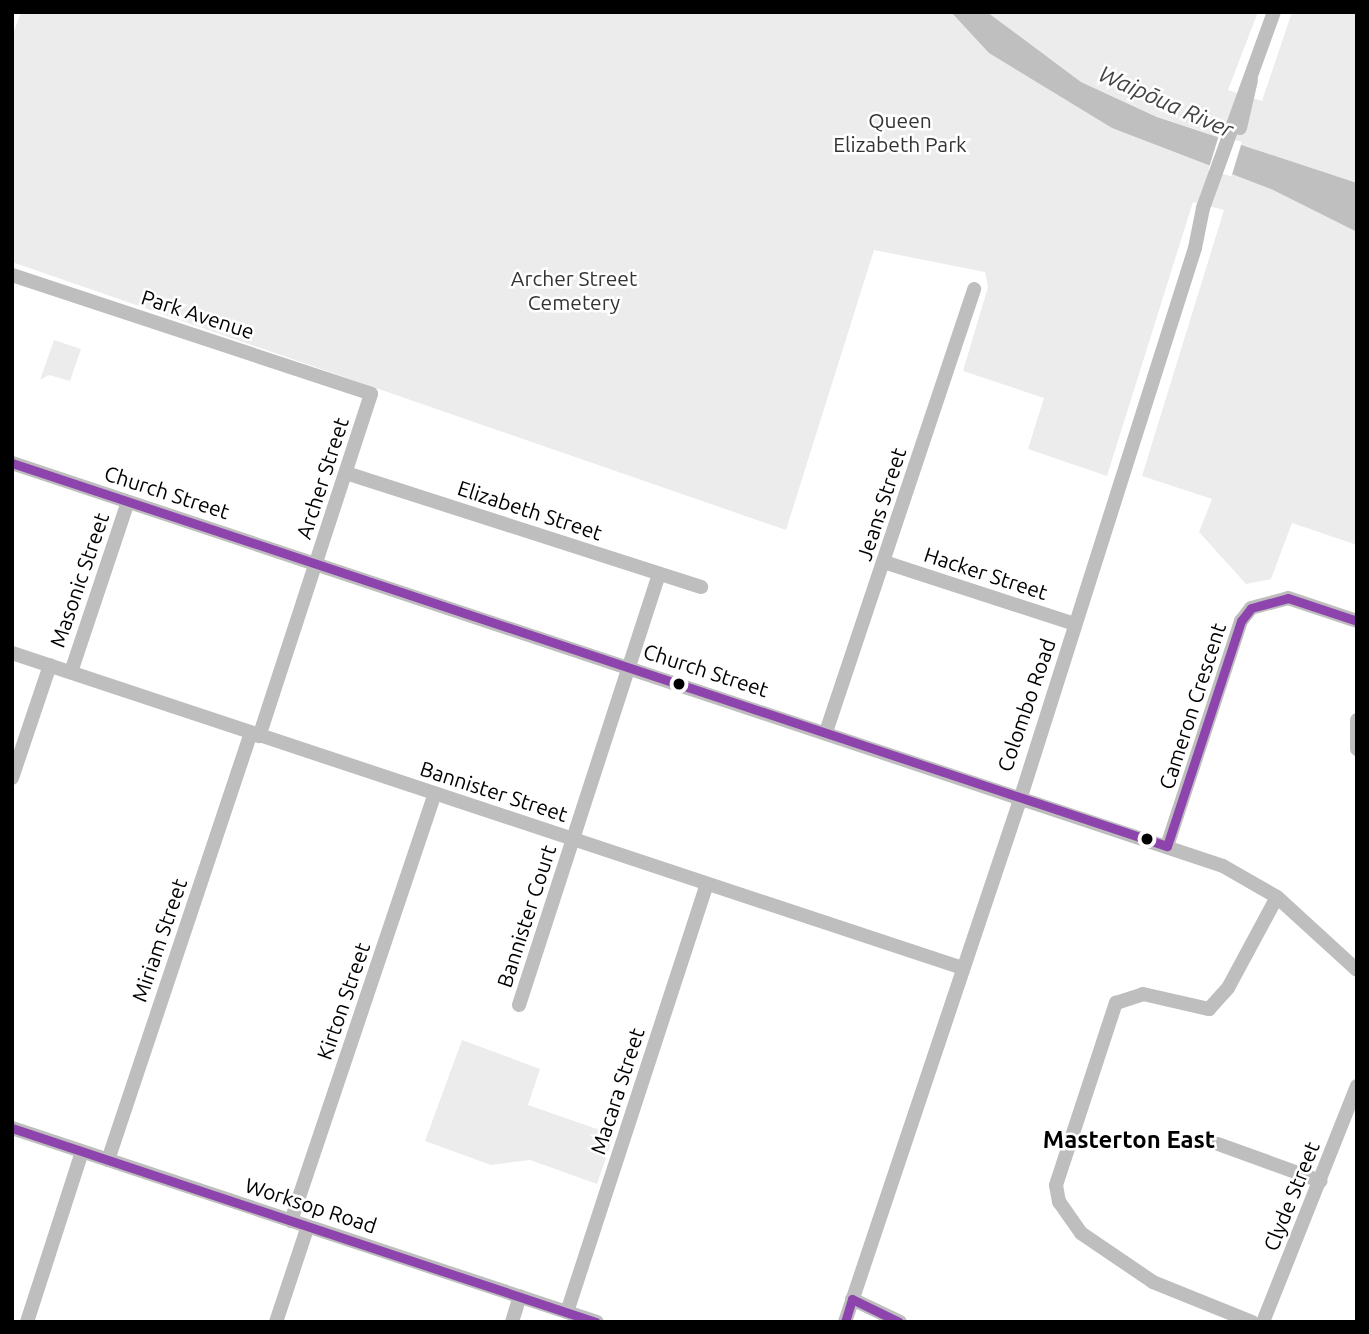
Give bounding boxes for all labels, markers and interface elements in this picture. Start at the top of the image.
water label: Waipōua River [1095,60,1237,144]
park label: Queen Elizabeth Park [833,107,967,157]
park label: Archer Street Cemetery [511,265,637,315]
street label: Park Avenue [138,284,258,344]
street label: Archer Street [290,414,354,542]
street label: Jeans Street [851,444,911,564]
street label: Church Street [101,460,233,524]
street label: Elizabeth Street [455,475,605,545]
street label: Masonic Street [44,509,114,651]
street label: Hacker Street [921,541,1051,605]
street label: Cameron Crescent [1153,620,1231,792]
street label: Colombo Road [991,635,1061,775]
street label: Church Street [640,638,772,702]
unlabelled marker [672,677,686,691]
street label: Bannister Street [417,755,571,827]
unlabelled marker [1140,832,1154,846]
street label: Bannister Court [491,842,561,990]
street label: Miriam Street [126,875,192,1005]
street label: Kirton Street [311,939,375,1063]
street label: Macara Street [585,1024,649,1158]
district label: Masterton East [1043,1126,1215,1154]
street label: Clyde Street [1258,1138,1324,1254]
street label: Worksop Road [242,1172,380,1238]

